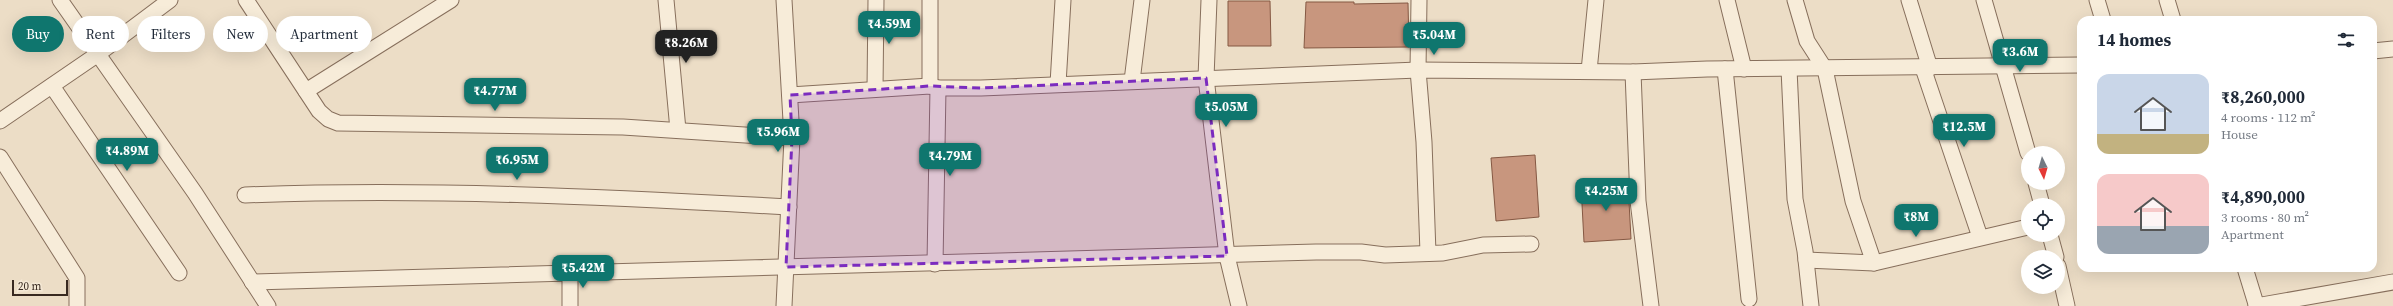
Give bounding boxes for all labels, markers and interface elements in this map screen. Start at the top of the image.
pin: ₹4.59M [856,11,922,45]
text: ₹4.59M [867,15,911,32]
chip: Buy [12,16,64,52]
chip: Rent [72,16,129,52]
chip: Filters [137,16,205,52]
chip: New [213,16,268,52]
chip: Apartment [276,16,372,52]
pin: ₹5.04M [1401,22,1467,56]
text: ₹5.04M [1412,26,1456,43]
text: 14 homes [2097,28,2171,52]
icon: filters [2335,29,2357,51]
pin: ₹8.26M [653,30,719,64]
text: ₹8.26M [664,34,708,51]
pin: ₹3.6M [1992,39,2048,73]
text: ₹3.6M [2002,43,2038,60]
pin: ₹4.77M [462,78,528,112]
text: ₹4.77M [473,82,517,99]
text: ₹8,260,000 [2221,85,2305,109]
icon: home [2129,90,2177,138]
pin: ₹5.05M [1193,94,1259,128]
text: ₹5.05M [1204,98,1248,115]
text: 4 rooms · 112 m² [2221,109,2316,126]
pin: ₹12.5M [1931,114,1997,148]
text: ₹12.5M [1942,118,1986,135]
pin: ₹5.96M [745,119,811,153]
text: ₹5.96M [756,123,800,140]
text: House [2221,126,2258,143]
pin: ₹4.89M [94,138,160,172]
text: ₹4.89M [105,142,149,159]
pin: ₹4.79M [917,143,983,177]
north arrow [2021,146,2065,190]
map controls [2021,146,2065,294]
pin: ₹6.95M [484,147,550,181]
text: ₹4.79M [928,147,972,164]
text: ₹6.95M [495,151,539,168]
pin: ₹4.25M [1573,178,1639,212]
text: ₹4.25M [1584,182,1628,199]
text: ₹4,890,000 [2221,185,2305,209]
icon: home [2129,190,2177,238]
button: locate [2021,198,2065,242]
pin: ₹8M [1897,204,1935,238]
text: ₹8M [1903,208,1929,225]
text: 3 rooms · 80 m² [2221,209,2309,226]
text: Apartment [2221,226,2284,243]
button: layers [2021,250,2065,294]
pin: ₹5.42M [550,255,616,289]
text: ₹5.42M [561,259,605,276]
scale bar [12,278,68,297]
text: 20 m [18,279,41,294]

